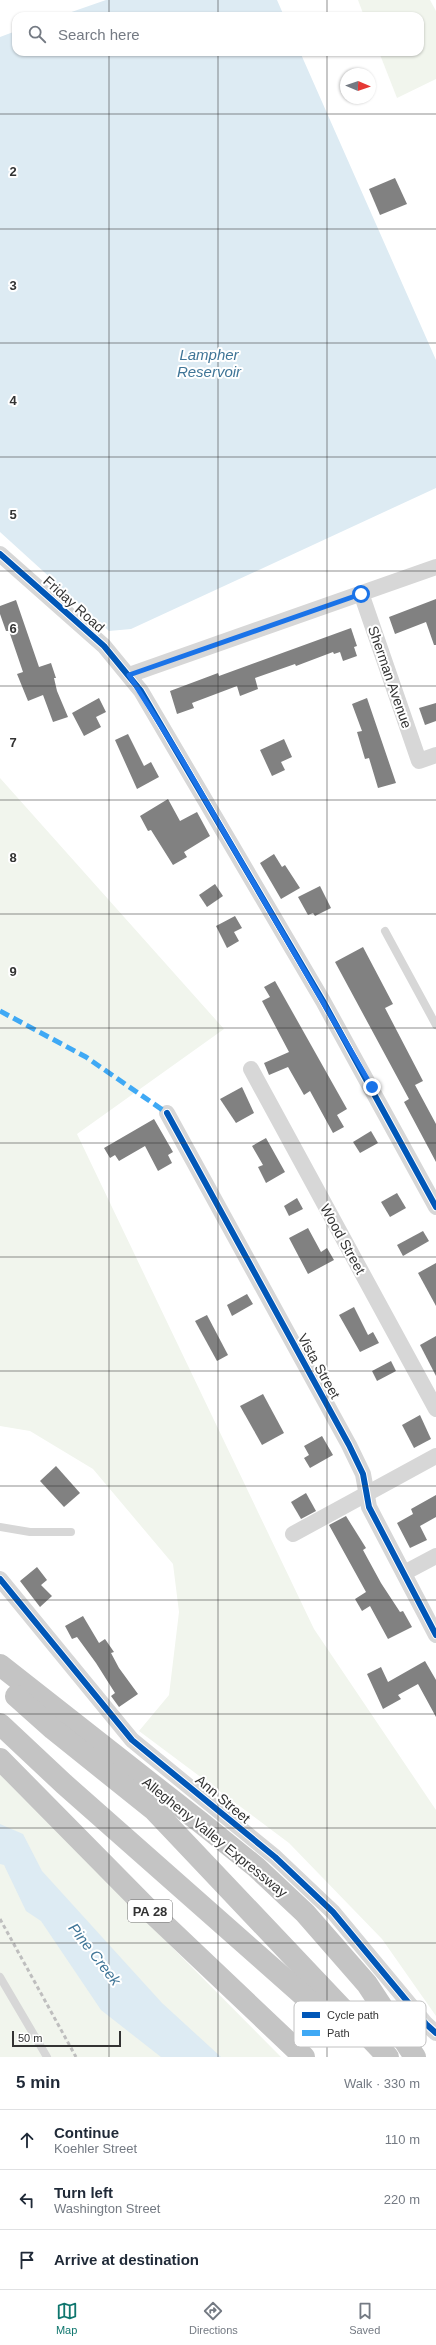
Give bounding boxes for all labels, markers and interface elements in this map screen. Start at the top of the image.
search box [12,12,424,56]
icon: search [26,23,48,45]
text: Search here [58,26,140,43]
north arrow [340,68,376,104]
text: 2 [9,164,17,179]
text: 3 [9,278,17,293]
water label: Lampher Reservoir [177,346,242,380]
text: 4 [9,393,17,408]
text: 5 [9,507,17,522]
street label: Friday Road [40,573,108,635]
route start [352,585,370,603]
text: 6 [9,621,17,636]
street label: Sherman Avenue [365,624,415,730]
text: 7 [9,735,17,750]
text: 8 [9,850,17,865]
text: 9 [9,964,17,979]
route end [363,1078,381,1096]
street label: Wood Street [317,1201,369,1277]
street label: Vista Street [295,1331,344,1402]
street label: Ann Street [193,1772,254,1826]
street label: Allegheny Valley Expressway [139,1774,291,1900]
road number: PA 28 [128,1900,172,1922]
water label: Pine Creek [65,1920,125,1990]
legend [294,2001,426,2047]
text: Cycle path [327,2009,379,2021]
text: Path [327,2027,350,2039]
scale bar [12,2029,121,2048]
text: 50 m [18,2032,42,2044]
text: 5 min [16,2073,60,2092]
text: Walk · 330 m [344,2076,420,2091]
text: Continue [54,2124,119,2141]
icon: ahead [16,2129,38,2151]
text: 110 m [385,2132,420,2147]
text: Koehler Street [54,2141,137,2156]
text: Turn left [54,2184,113,2201]
icon: left [16,2189,38,2211]
text: 220 m [384,2192,420,2207]
text: Washington Street [54,2201,160,2216]
icon: arrive [16,2249,38,2271]
text: Arrive at destination [54,2251,199,2268]
tab: Map [56,2300,78,2336]
tab: Directions [189,2300,238,2336]
tab: Saved [349,2300,380,2336]

